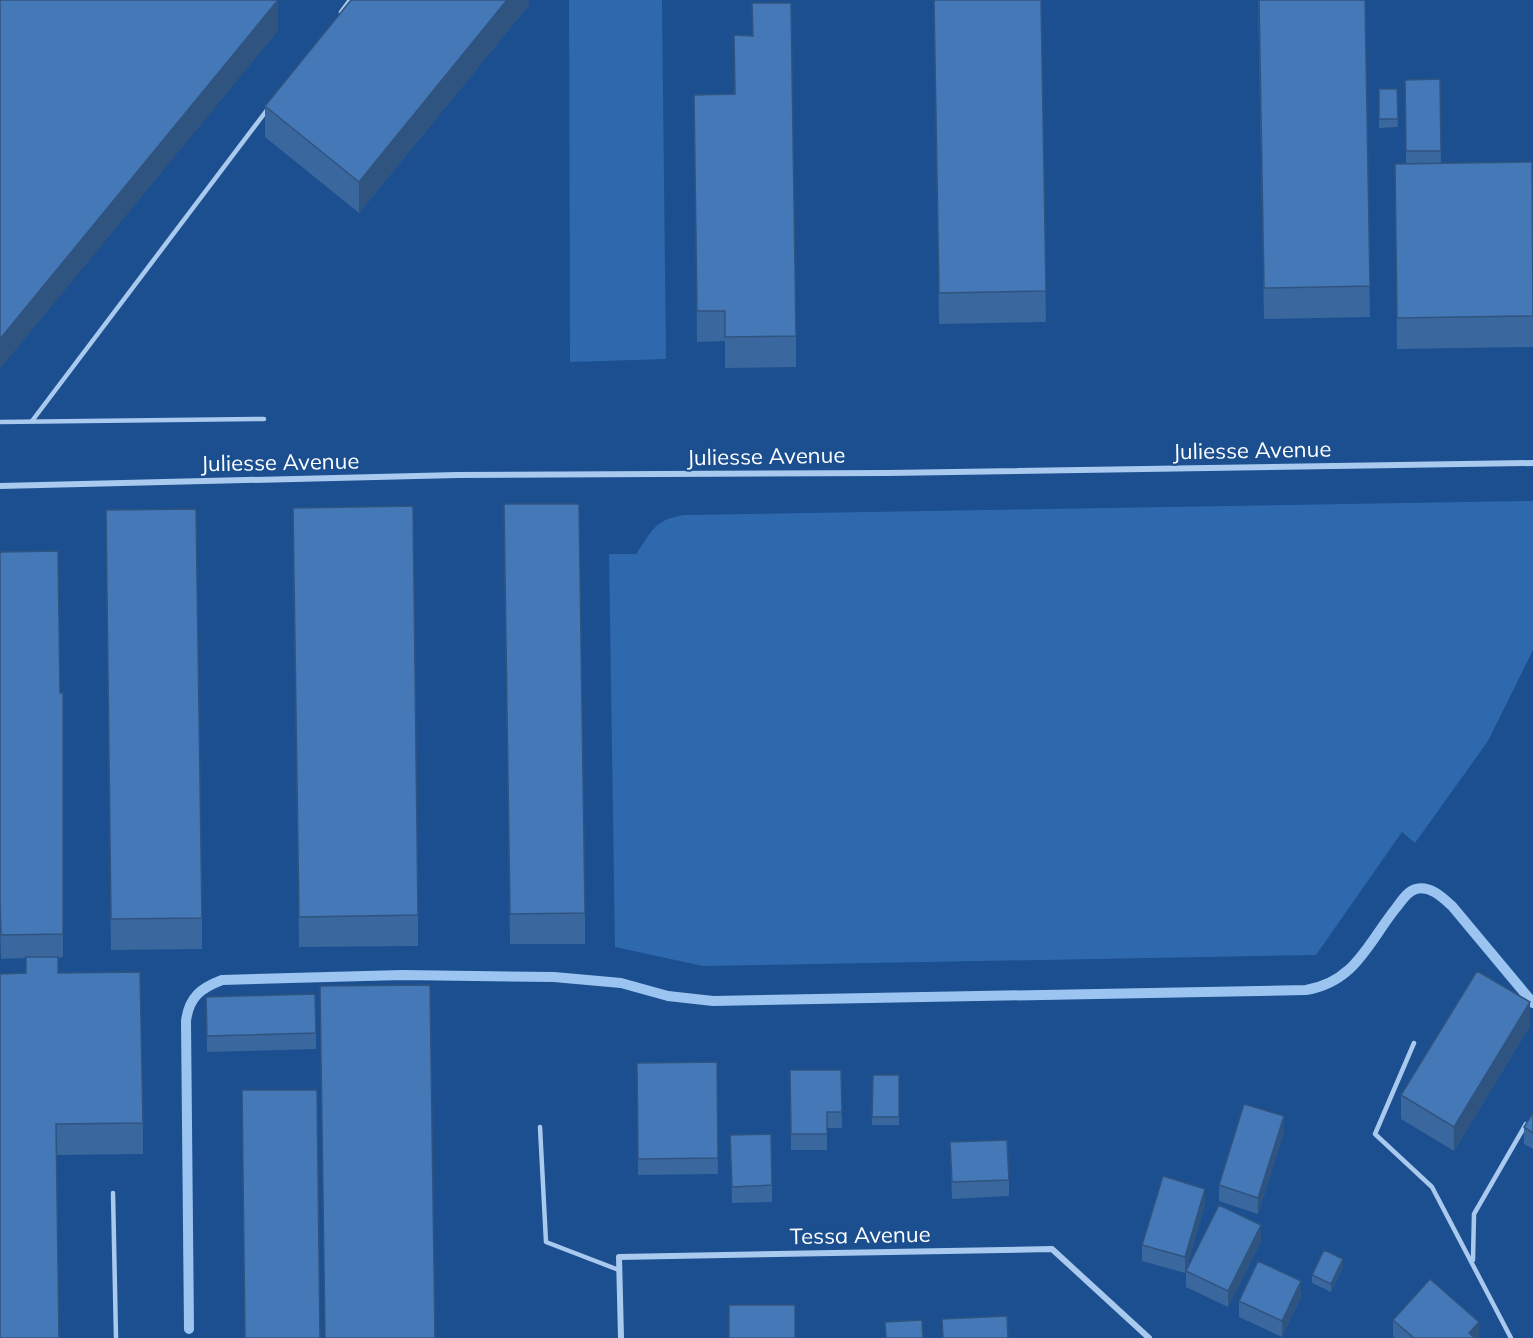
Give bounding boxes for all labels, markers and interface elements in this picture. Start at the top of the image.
street label: Juliesse Avenue [1172,435,1332,465]
street label: Juliesse Avenue [686,441,846,471]
street label: Juliesse Avenue [200,447,360,477]
street label: Tessa Avenue [789,1220,931,1250]

